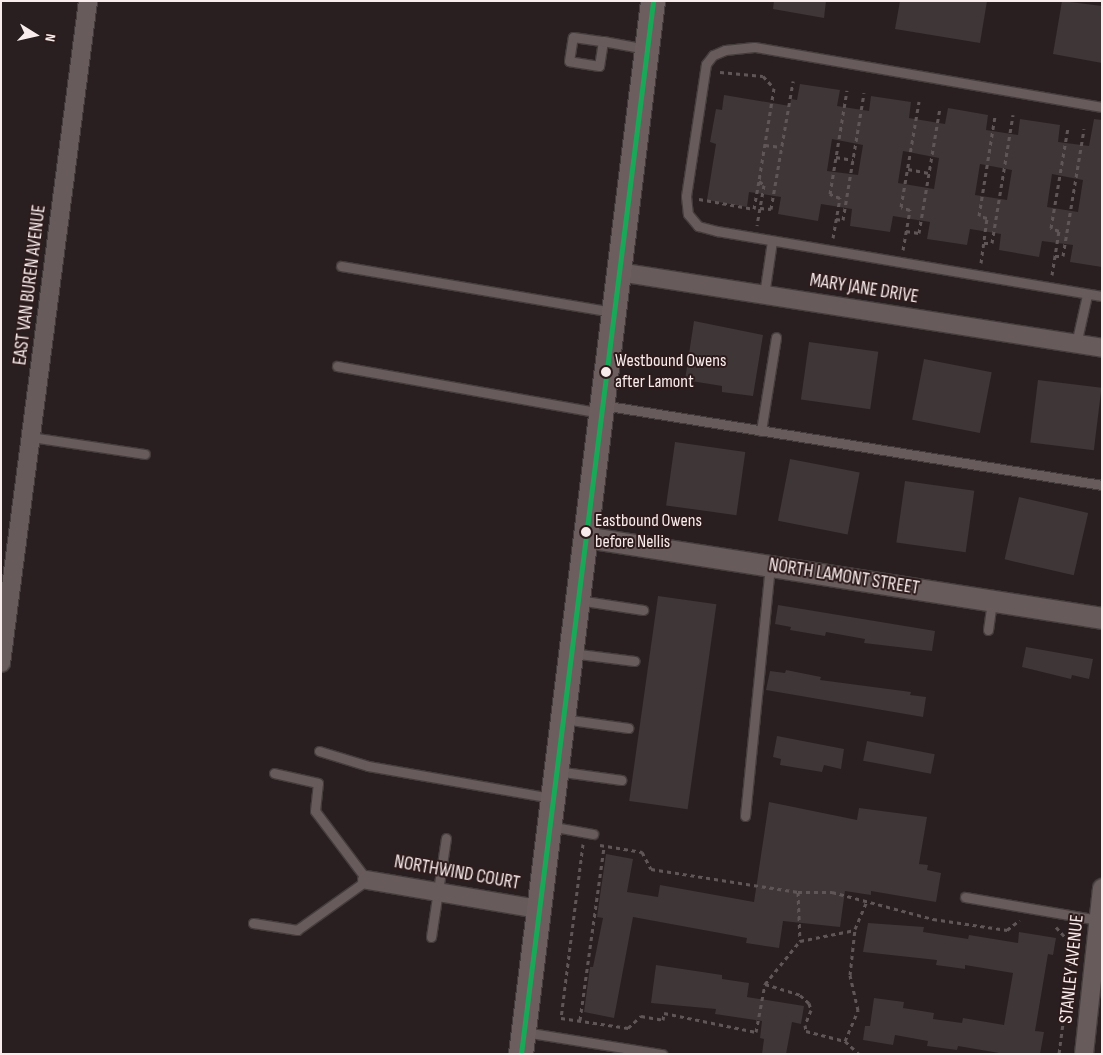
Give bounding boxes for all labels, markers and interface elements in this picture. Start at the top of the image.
north arrow [10,10,60,60]
text: N [41,33,59,43]
street label: EAST VAN BUREN AVENUE [9,204,51,366]
street label: MARY JANE DRIVE [808,269,920,309]
place label: Westbound Owens after Lamont [615,351,726,394]
marker: Westbound Owens after Lamont [601,367,611,377]
place label: Eastbound Owens before Nellis [595,511,702,554]
marker: Eastbound Owens before Nellis [581,527,591,537]
street label: NORTH LAMONT STREET [767,554,921,600]
street label: NORTHWIND COURT [392,851,522,895]
street label: STANLEY AVENUE [1055,913,1089,1025]

